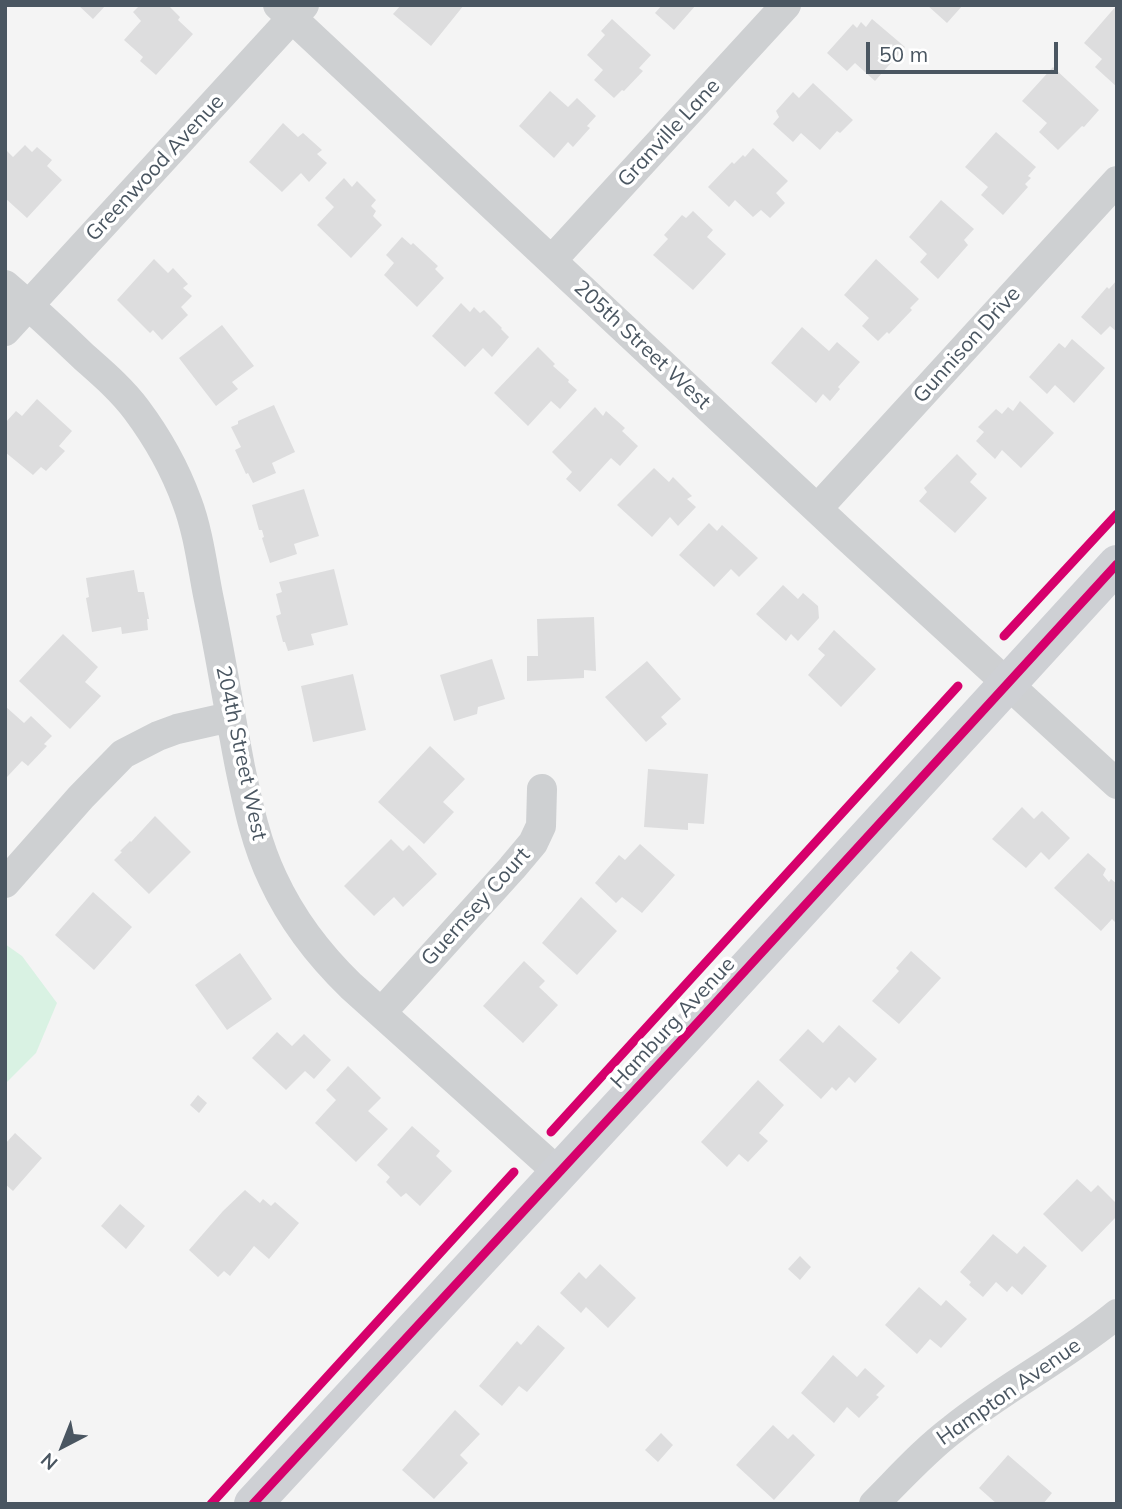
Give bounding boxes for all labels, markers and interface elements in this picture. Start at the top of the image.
scale bar [870,28,1062,72]
text: 50 m [879,41,928,67]
street label: Granville Lane [613,74,725,192]
street label: Greenwood Avenue [81,89,229,247]
street label: 205th Street West [568,275,716,415]
street label: Gunnison Drive [908,282,1026,408]
street label: 204th Street West [210,663,272,843]
street label: Guernsey Court [416,843,536,971]
street label: Hamburg Avenue [606,952,740,1094]
street label: Hampton Avenue [932,1333,1086,1451]
north arrow [28,1411,98,1481]
text: N [36,1448,62,1475]

